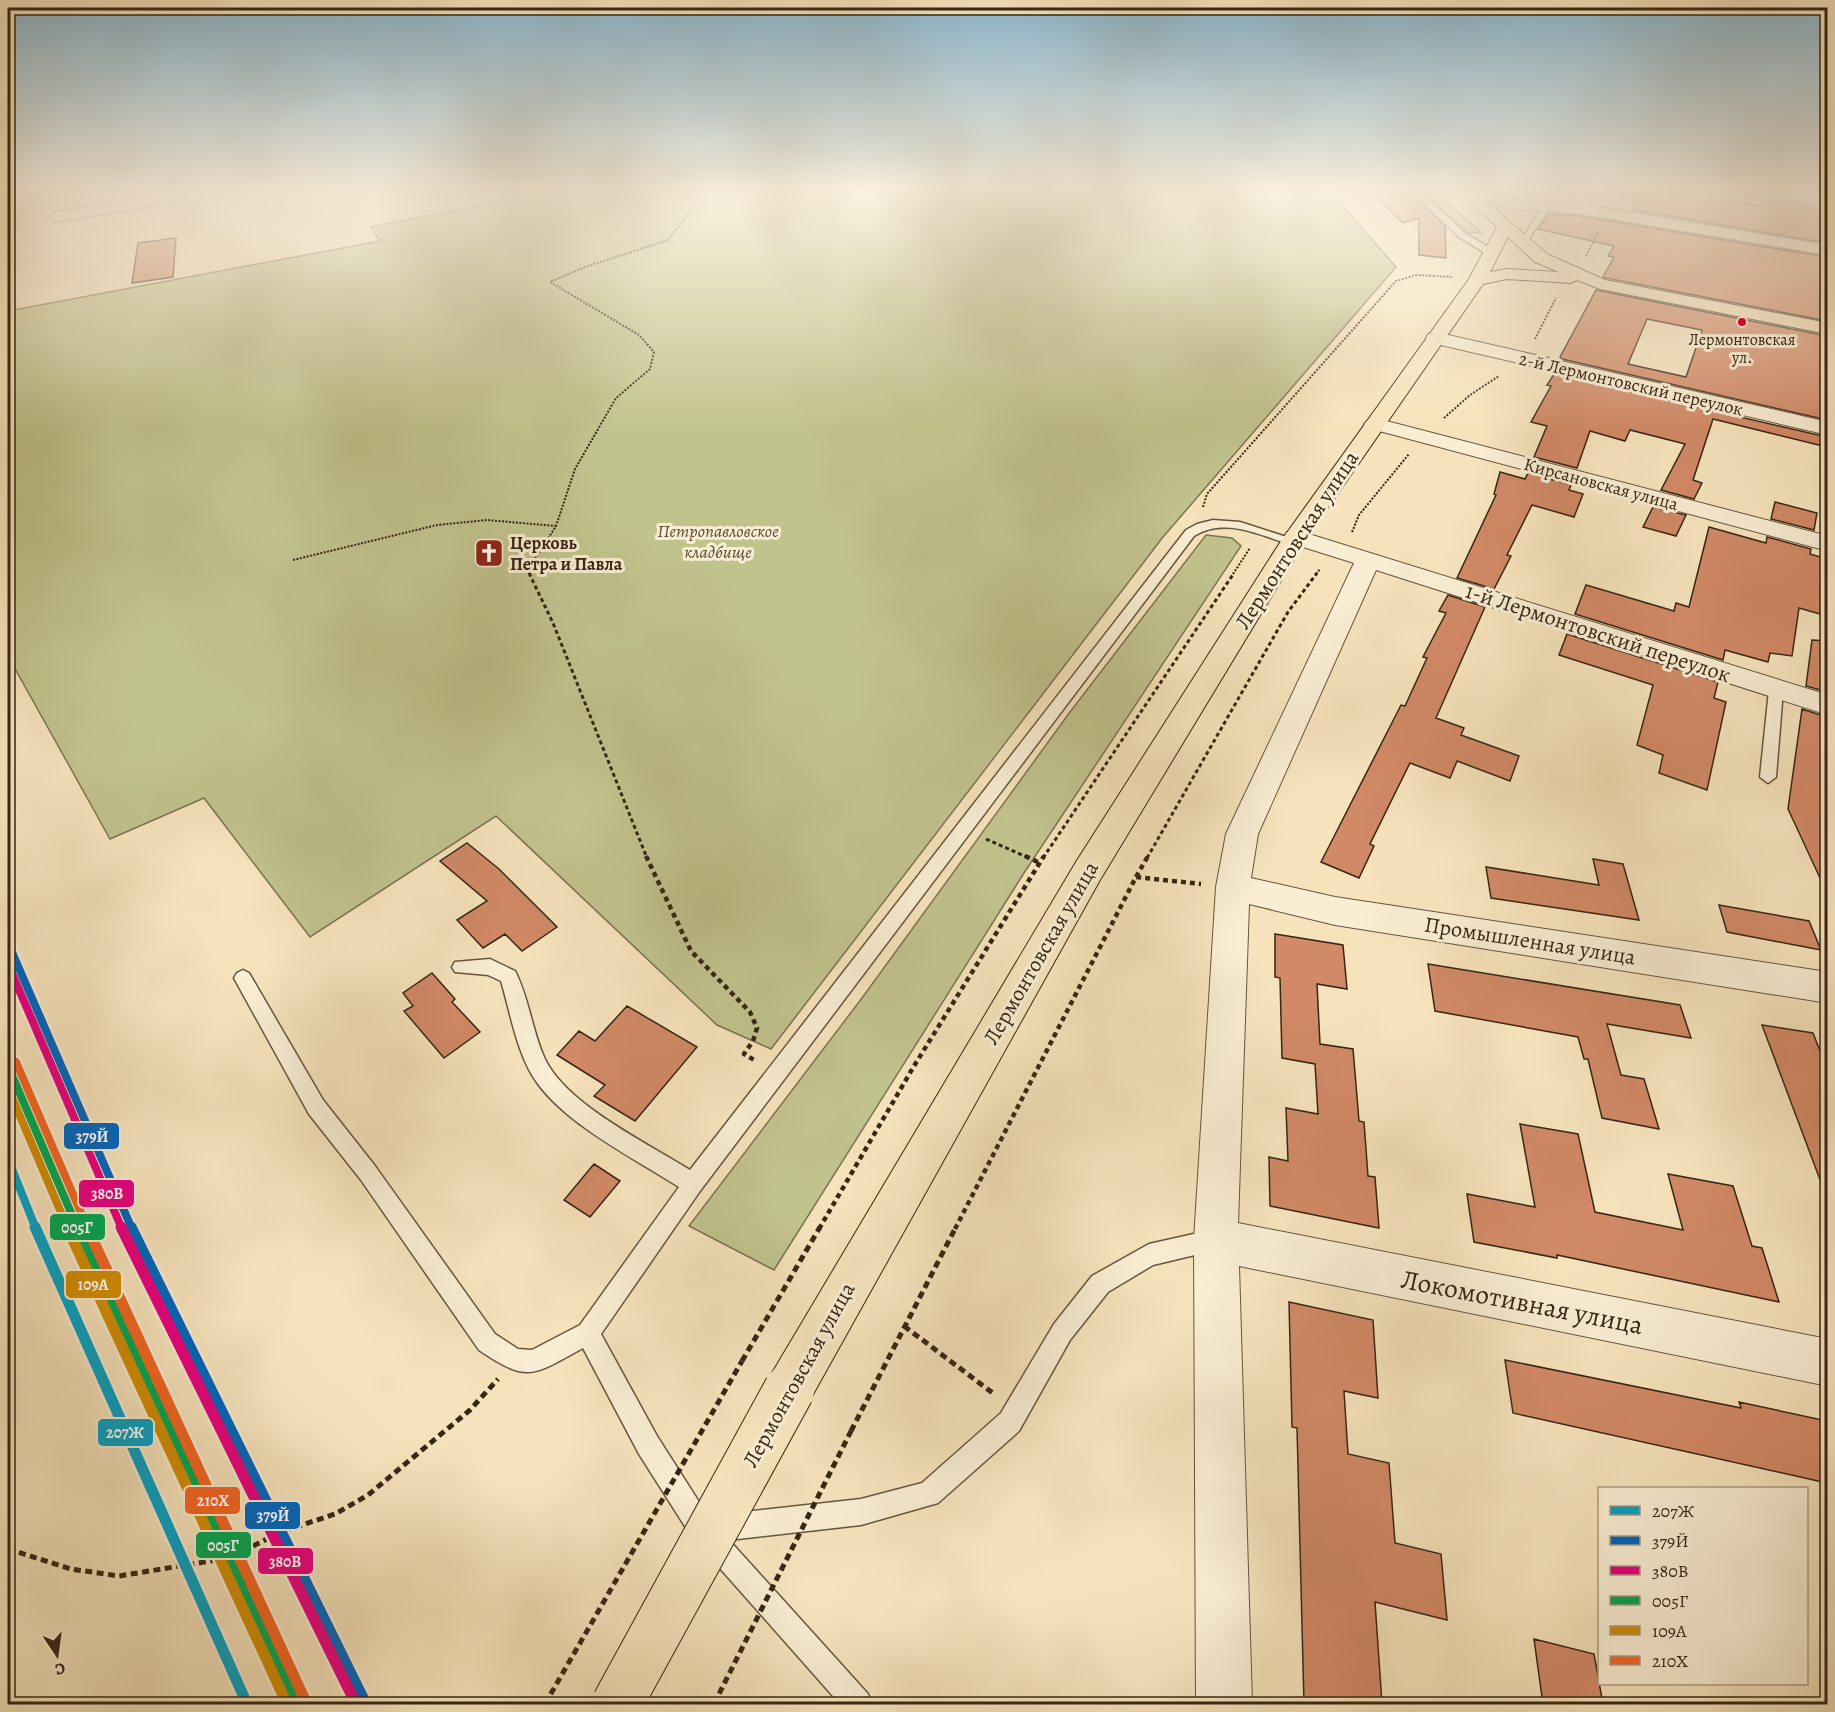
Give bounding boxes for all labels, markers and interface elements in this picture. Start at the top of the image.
marker: Лермонтовская ул. [1736,316,1748,328]
place label: Лермонтовская ул. [1689,329,1796,369]
street label: 2-й Лермонтовский переулок [1517,347,1745,421]
street label: Лермонтовская улица [1228,444,1366,635]
street label: Кирсановская улица [1521,452,1681,516]
park label: Петропавловское кладбище [657,519,779,564]
place label: Церковь Петра и Павла [510,531,623,576]
church icon: Церковь Петра и Павла [473,537,505,569]
street label: 1-й Лермонтовский переулок [1461,576,1735,690]
street label: Лермонтовская улица [976,855,1106,1050]
street label: Промышленная улица [1422,909,1639,973]
line badge: 379Й [63,1122,120,1150]
text: 379Й [75,1126,109,1148]
line badge: 380В [78,1179,135,1208]
text: 380В [91,1183,123,1205]
line badge: 005Г [49,1213,106,1241]
text: 005Г [61,1217,93,1239]
street label: Локомотивная улица [1398,1261,1647,1343]
line badge: 109А [65,1270,122,1299]
text: 109А [77,1274,110,1296]
street label: Лермонтовская улица [736,1276,863,1473]
line badge: 207Ж [97,1418,154,1447]
text: 207Ж [106,1422,145,1444]
line badge: 210Х [184,1486,241,1515]
legend [1598,1487,1808,1685]
text: 210Х [197,1490,229,1512]
text: 207Ж [1652,1499,1695,1523]
line badge: 379Й [244,1501,301,1530]
text: 379Й [256,1505,290,1527]
text: 379Й [1652,1529,1689,1553]
line badge: 005Г [195,1531,252,1559]
text: 005Г [207,1535,239,1557]
line badge: 380В [257,1547,314,1575]
text: 380В [269,1551,301,1573]
text: 380В [1652,1559,1689,1583]
text: 005Г [1652,1589,1688,1613]
text: 109А [1652,1619,1687,1643]
north arrow [27,1625,87,1685]
text: 210Х [1652,1649,1688,1673]
text: С [53,1657,67,1680]

